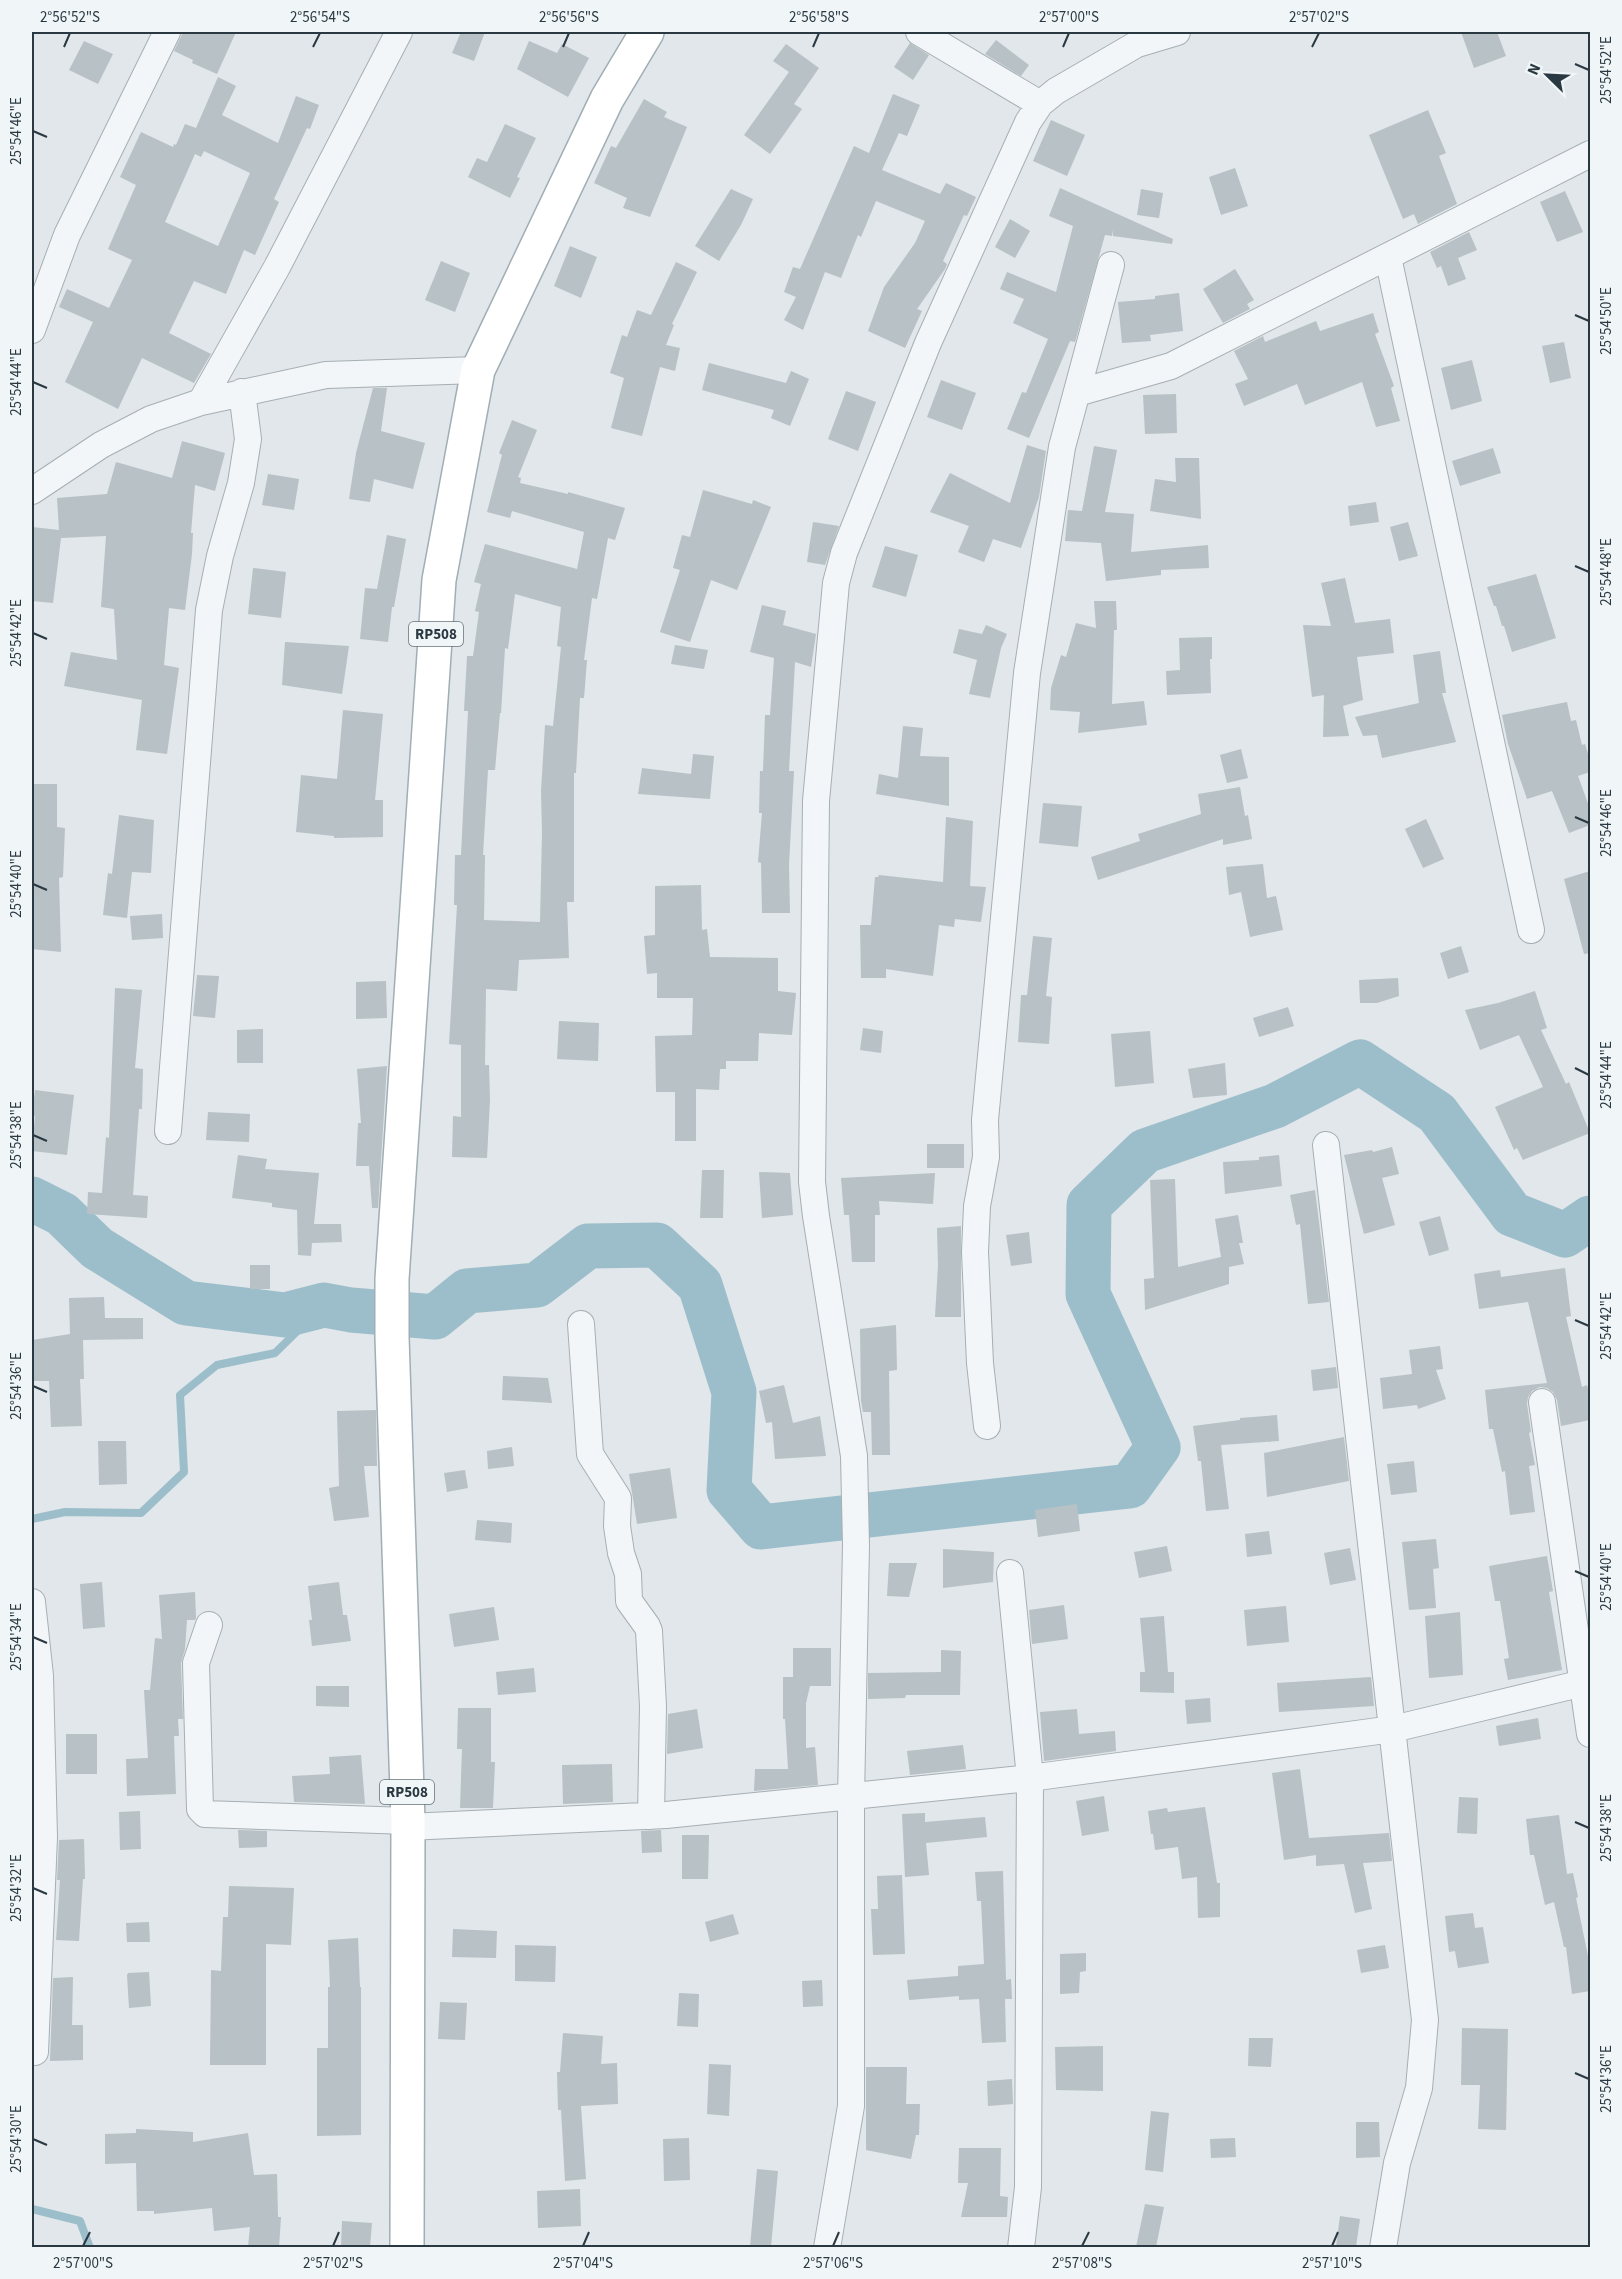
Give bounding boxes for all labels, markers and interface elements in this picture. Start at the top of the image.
text: 2°56'52"S [40,7,100,28]
text: 2°56'54"S [290,7,350,28]
text: 2°56'56"S [539,7,599,28]
text: 2°56'58"S [789,7,849,28]
text: 2°57'00"S [1039,7,1099,28]
text: 2°57'02"S [1289,7,1349,28]
text: 25°54'52"E [1596,36,1617,104]
north arrow [1517,45,1577,105]
text: N [1522,60,1546,79]
text: 25°54'46"E [6,97,27,165]
text: 25°54'50"E [1596,287,1617,355]
text: 25°54'44"E [6,348,27,416]
text: 25°54'48"E [1596,538,1617,606]
text: 25°54'42"E [6,599,27,667]
road number: RP508 [409,622,463,646]
text: 25°54'46"E [1596,789,1617,857]
text: 25°54'40"E [6,850,27,918]
text: 25°54'44"E [1596,1041,1617,1109]
text: 25°54'38"E [6,1101,27,1169]
text: 25°54'42"E [1596,1292,1617,1360]
text: 25°54'36"E [6,1352,27,1420]
text: 25°54'40"E [1596,1543,1617,1611]
text: 25°54'34"E [6,1603,27,1671]
road number: RP508 [380,1780,434,1804]
text: 25°54'38"E [1596,1794,1617,1862]
text: 25°54'32"E [6,1854,27,1922]
text: 25°54'36"E [1596,2045,1617,2113]
text: 25°54'30"E [6,2105,27,2173]
text: 2°57'00"S [53,2253,113,2274]
text: 2°57'02"S [303,2253,363,2274]
text: 2°57'04"S [553,2253,613,2274]
text: 2°57'06"S [803,2253,863,2274]
text: 2°57'08"S [1052,2253,1112,2274]
text: 2°57'10"S [1302,2253,1362,2274]

